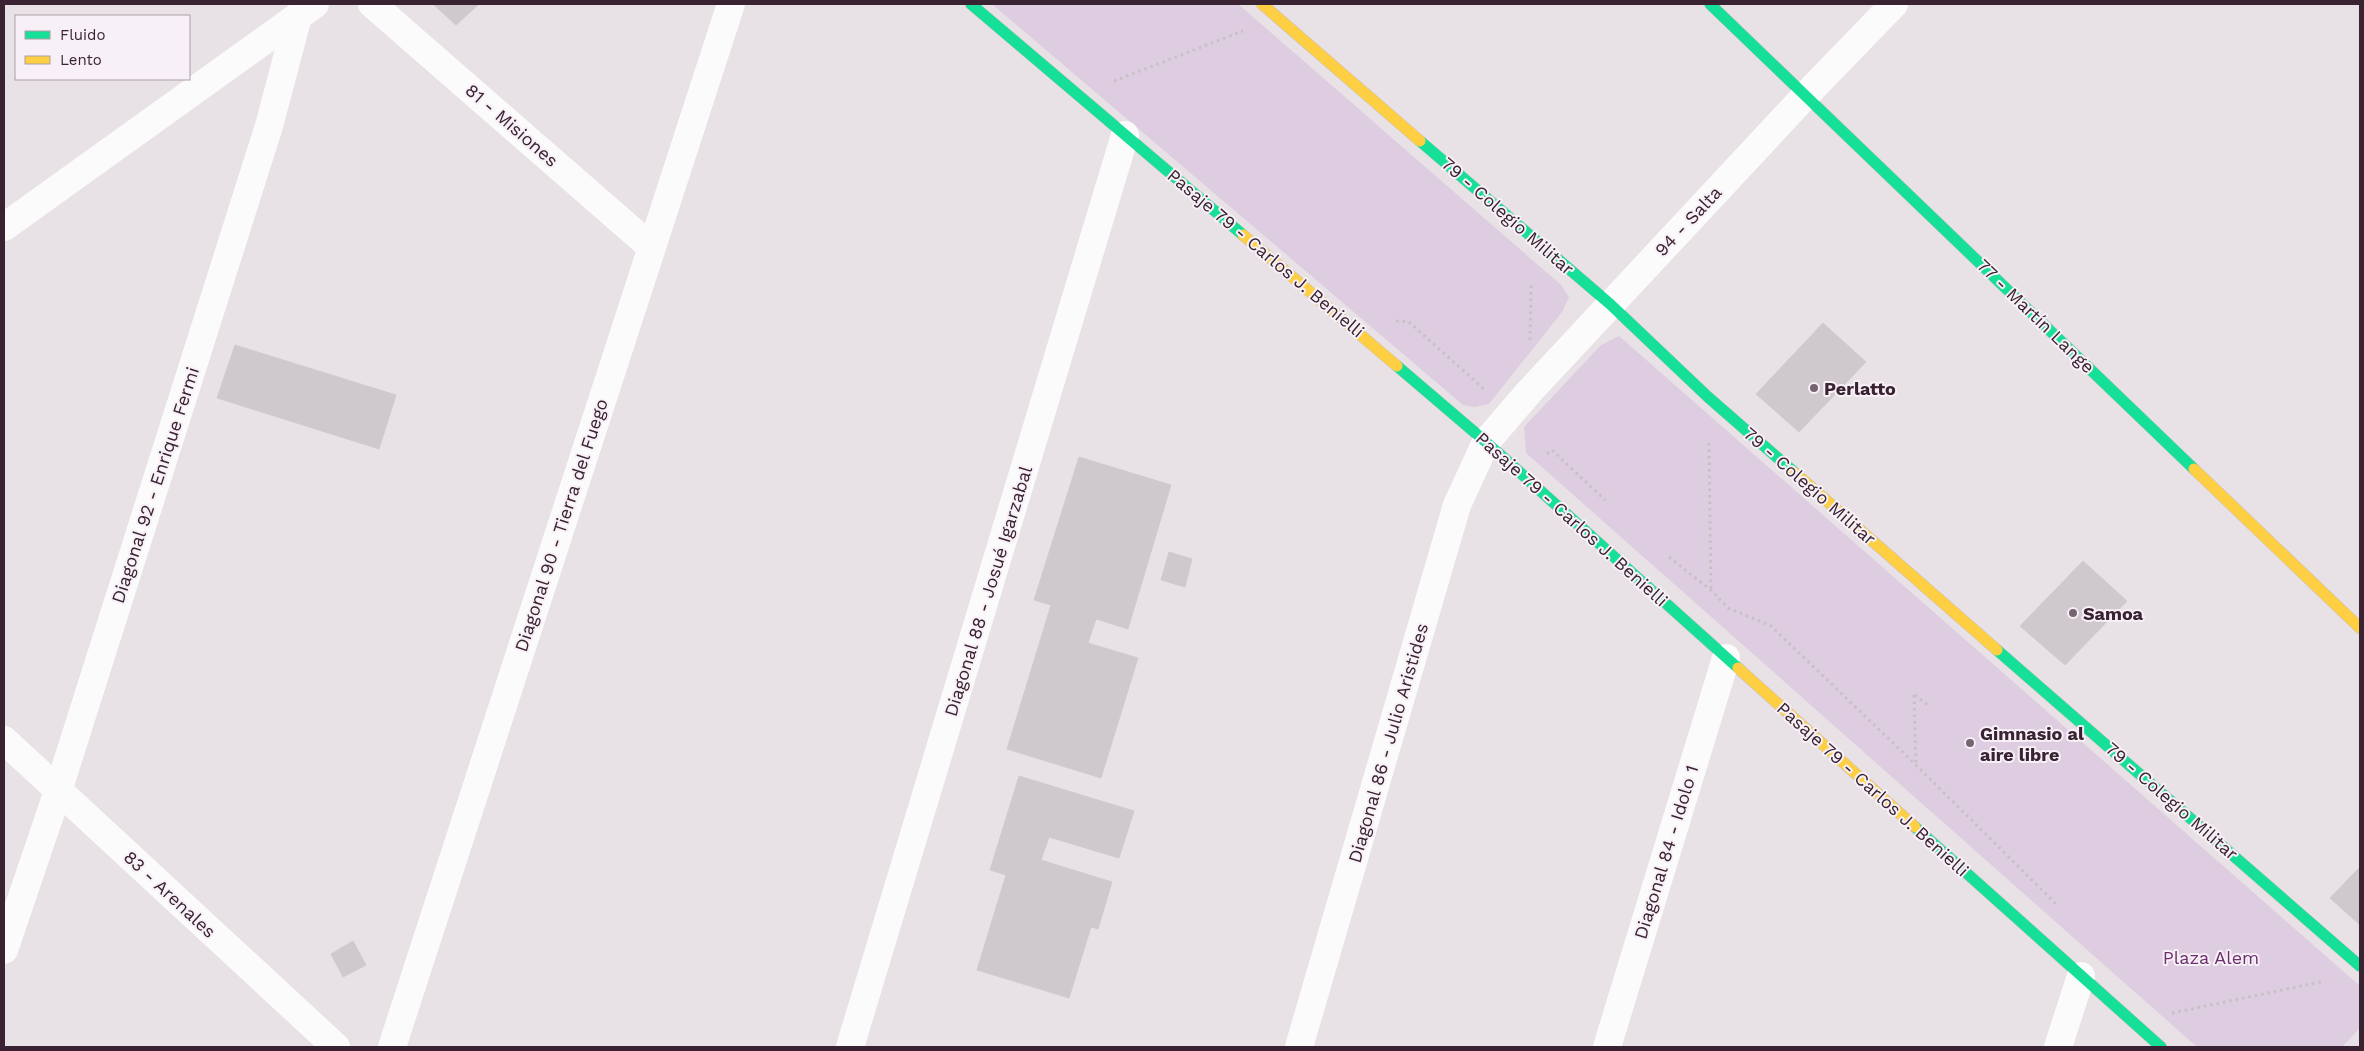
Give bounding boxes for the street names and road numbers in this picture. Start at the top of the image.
street label: 81 - Misiones [461,79,563,171]
street label: 79 - Colegio Militar [1438,153,1578,279]
street label: Pasaje 79 - Carlos J. Benielli [1163,164,1369,342]
street label: 94 - Salta [1650,182,1726,260]
street label: 77 - Martín Lange [1973,255,2099,377]
street label: Diagonal 92 - Enrique Fermi [107,364,203,606]
street label: Diagonal 90 - Tierra del Fuego [510,396,612,654]
street label: 79 - Colegio Militar [1740,423,1880,549]
street label: Pasaje 79 - Carlos J. Benielli [1472,427,1672,611]
street label: Diagonal 88 - Josué Igarzabal [940,463,1036,719]
street label: Diagonal 86 - Julio Aristides [1344,621,1432,865]
street label: Pasaje 79 - Carlos J. Benielli [1773,697,1973,881]
street label: 79 - Colegio Militar [2102,738,2242,864]
street label: Diagonal 84 - Idolo 1 [1630,763,1702,941]
street label: 83 - Arenales [120,846,220,942]

